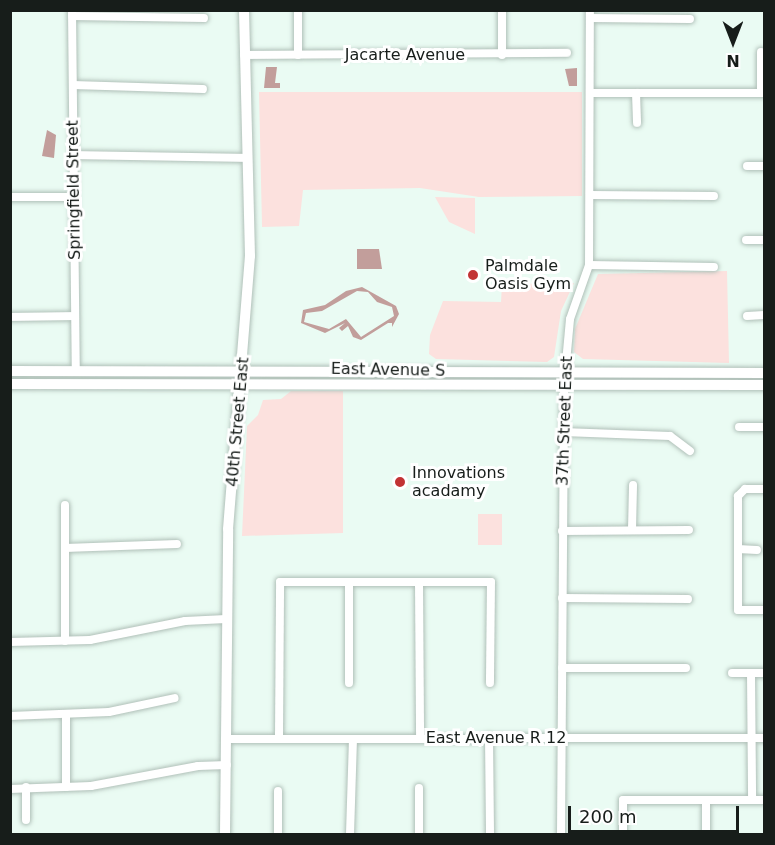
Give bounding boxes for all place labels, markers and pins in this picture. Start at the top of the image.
place label: Palmdale Oasis Gym [485,256,571,294]
marker: Palmdale Oasis Gym [466,268,480,282]
place label: Innovations acadamy [412,463,505,501]
marker: Innovations acadamy [393,475,407,489]

